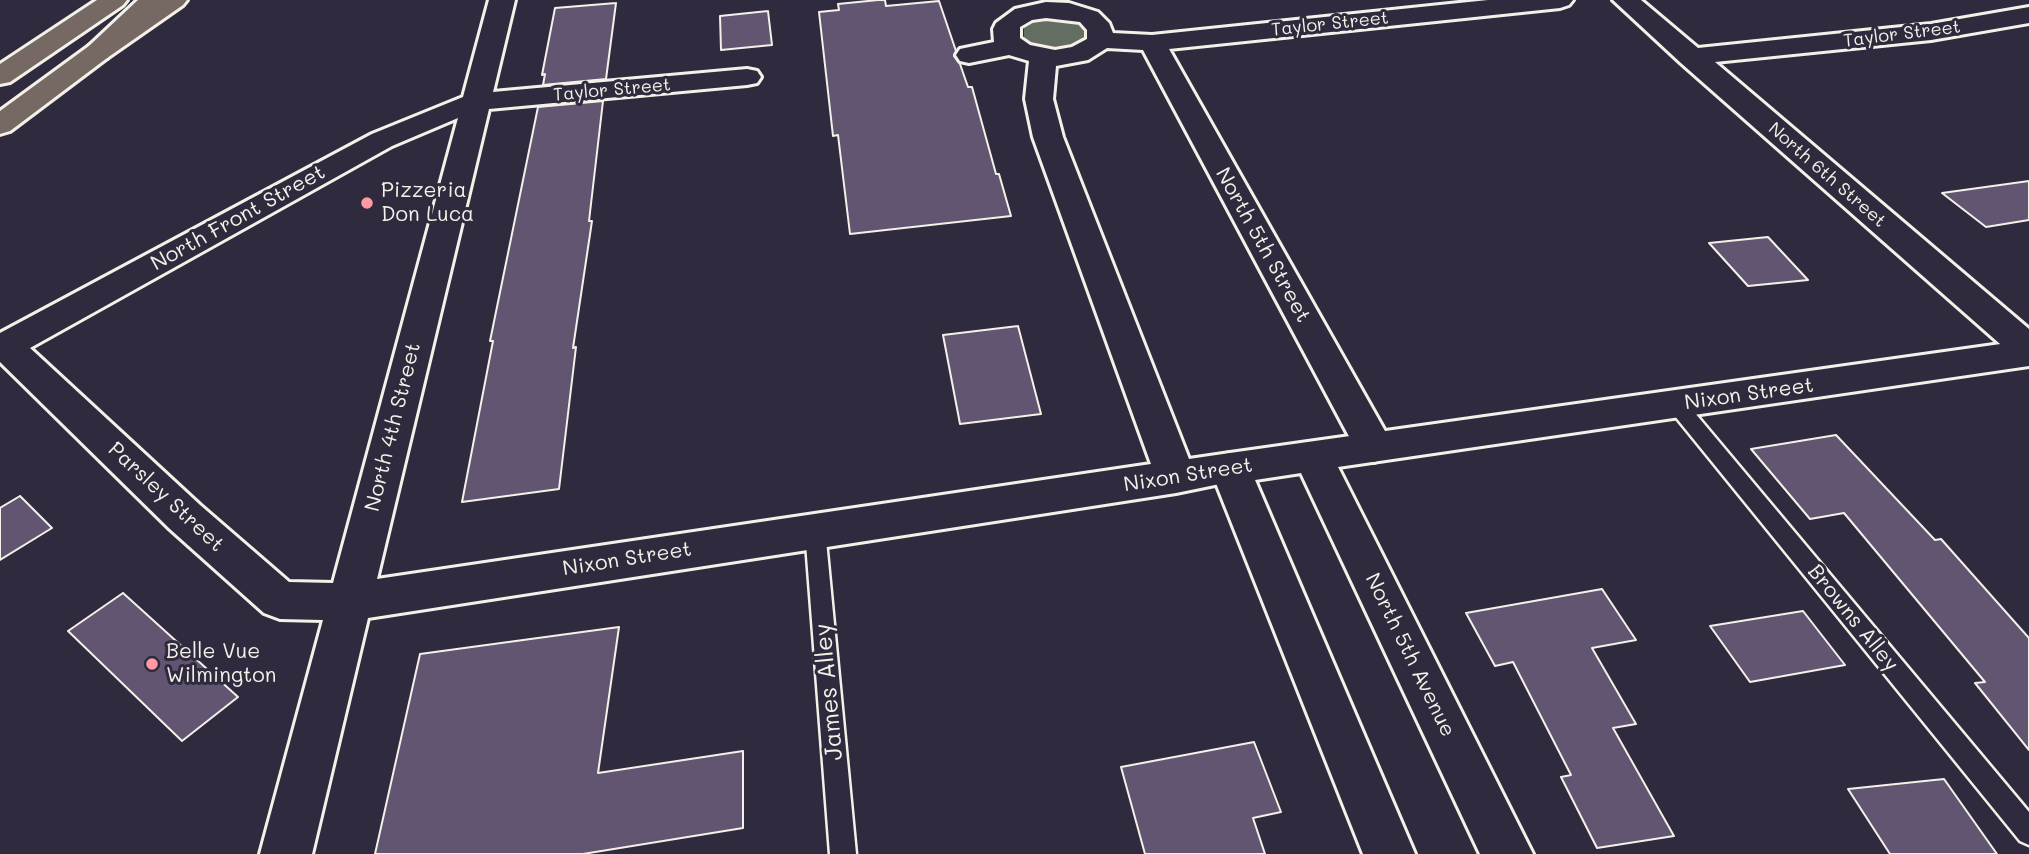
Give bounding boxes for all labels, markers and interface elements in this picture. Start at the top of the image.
street label: Taylor Street [1270,7,1390,41]
street label: Taylor Street [1842,16,1962,52]
street label: Taylor Street [552,74,672,106]
street label: North 6th Street [1764,118,1890,232]
street label: North Front Street [146,160,330,276]
street label: North 5th Street [1210,163,1316,327]
place label: Pizzeria Don Luca [381,178,474,228]
marker: Pizzeria Don Luca [359,195,375,211]
street label: North 4th Street [360,340,426,514]
street label: Nixon Street [1683,372,1815,416]
street label: Parsley Street [103,437,229,557]
street label: Nixon Street [1122,452,1254,498]
street label: Nixon Street [561,536,693,582]
street label: Browns Alley [1802,560,1904,676]
street label: North 5th Avenue [1359,569,1461,741]
street label: James Alley [809,622,849,762]
place label: Belle Vue Wilmington [166,639,276,689]
marker: Belle Vue Wilmington [144,656,160,672]

